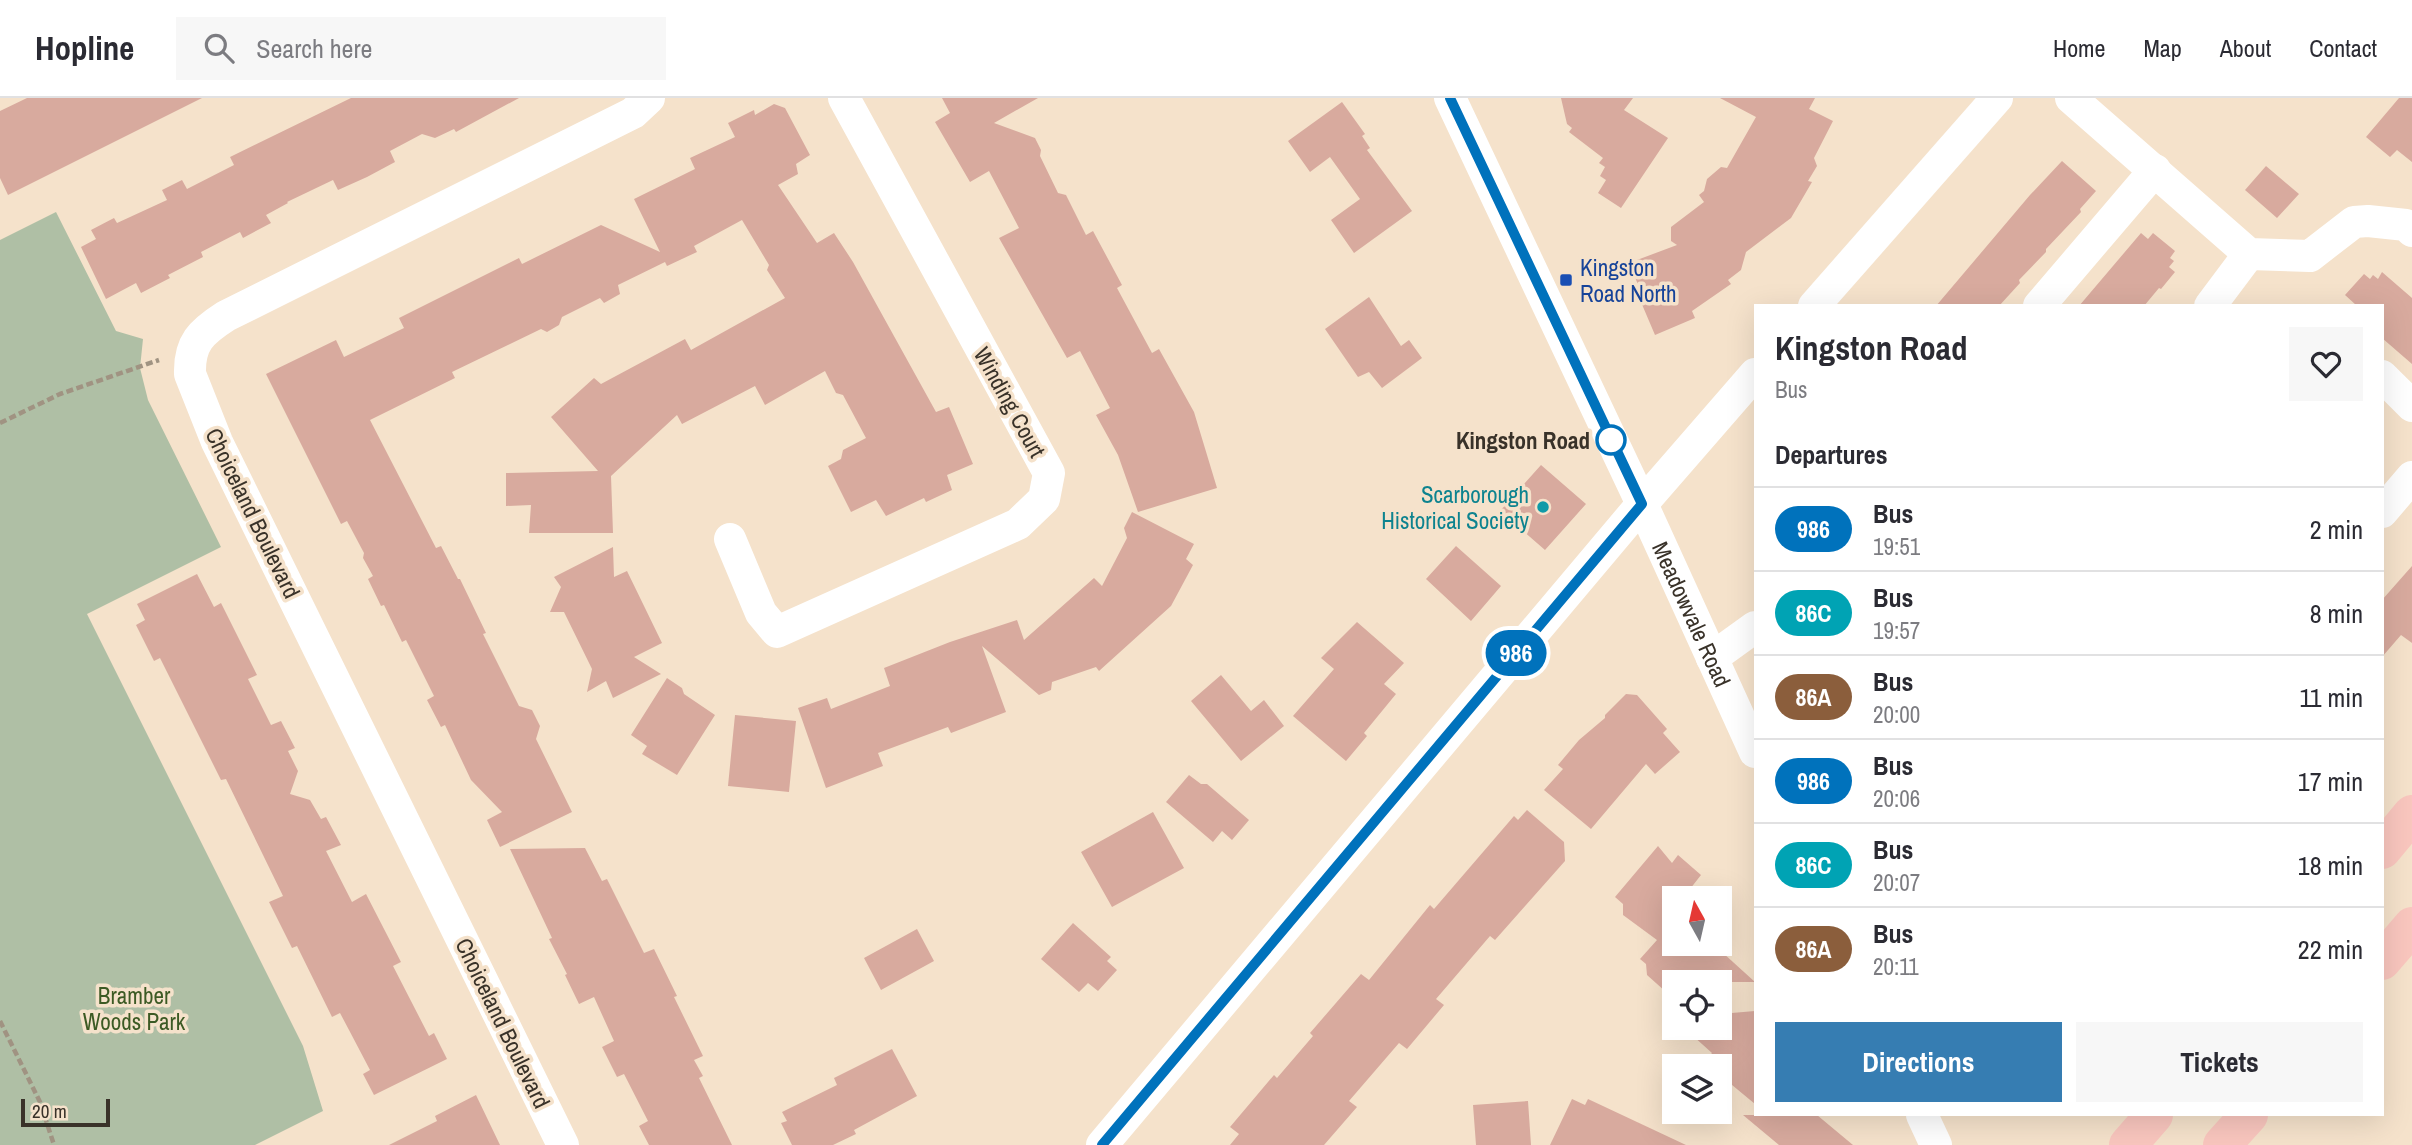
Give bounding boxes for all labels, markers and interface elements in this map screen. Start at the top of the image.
search box [176,17,666,80]
text: Hopline [35,26,134,70]
icon: search [200,29,238,67]
text: Search here [256,31,372,66]
text: Home [2053,32,2105,64]
text: Map [2143,32,2182,64]
text: About [2220,32,2271,64]
text: Contact [2309,32,2377,64]
place label: Kingston Road North [1580,252,1676,309]
marker: Kingston Road North [1558,272,1574,288]
text: Kingston Road [1775,326,1967,370]
button: heart [2289,327,2363,401]
street label: Winding Court [967,341,1053,463]
text: Bus [1775,374,1808,405]
street label: Choiceland Boulevard [198,423,308,603]
place label: Kingston Road [1456,425,1590,456]
marker: Kingston Road [1596,425,1626,455]
text: Departures [1775,437,1888,472]
place label: Scarborough Historical Society [1381,479,1530,536]
text: Bus [1873,496,1913,531]
marker: Scarborough Historical Society [1535,499,1551,515]
text: 2 min [2310,512,2363,547]
text: 986 [1797,513,1830,545]
text: 19:51 [1873,531,1920,562]
street label: Meadowvale Road [1646,536,1739,692]
text: Bus [1873,580,1913,615]
text: 8 min [2310,596,2363,631]
text: 86C [1795,597,1832,629]
text: 19:57 [1873,615,1920,646]
line badge: 986 [1476,630,1556,676]
text: 986 [1500,637,1532,669]
text: Bus [1873,664,1913,699]
text: 11 min [2299,680,2363,715]
text: 86A [1795,681,1832,713]
text: 20:00 [1873,699,1920,730]
text: Bus [1873,748,1913,783]
text: 17 min [2298,764,2363,799]
text: 986 [1797,765,1830,797]
text: 20:06 [1873,783,1920,814]
text: Bus [1873,832,1913,867]
text: 18 min [2298,848,2363,883]
text: 86C [1795,849,1832,881]
text: 20:07 [1873,867,1920,898]
north arrow [1662,886,1732,956]
map controls [1662,886,1732,1124]
text: Bus [1873,916,1913,951]
text: 22 min [2298,932,2363,967]
street label: Choiceland Boulevard [448,933,558,1113]
text: 86A [1795,933,1832,965]
text: 20:11 [1873,951,1919,982]
button: locate [1662,970,1732,1040]
park label: Bramber Woods Park [83,980,186,1037]
button: Directions [1775,1022,2062,1102]
button: Tickets [2076,1022,2363,1102]
button: layers [1662,1054,1732,1124]
scale bar [21,1096,110,1128]
text: 20 m [32,1098,67,1124]

